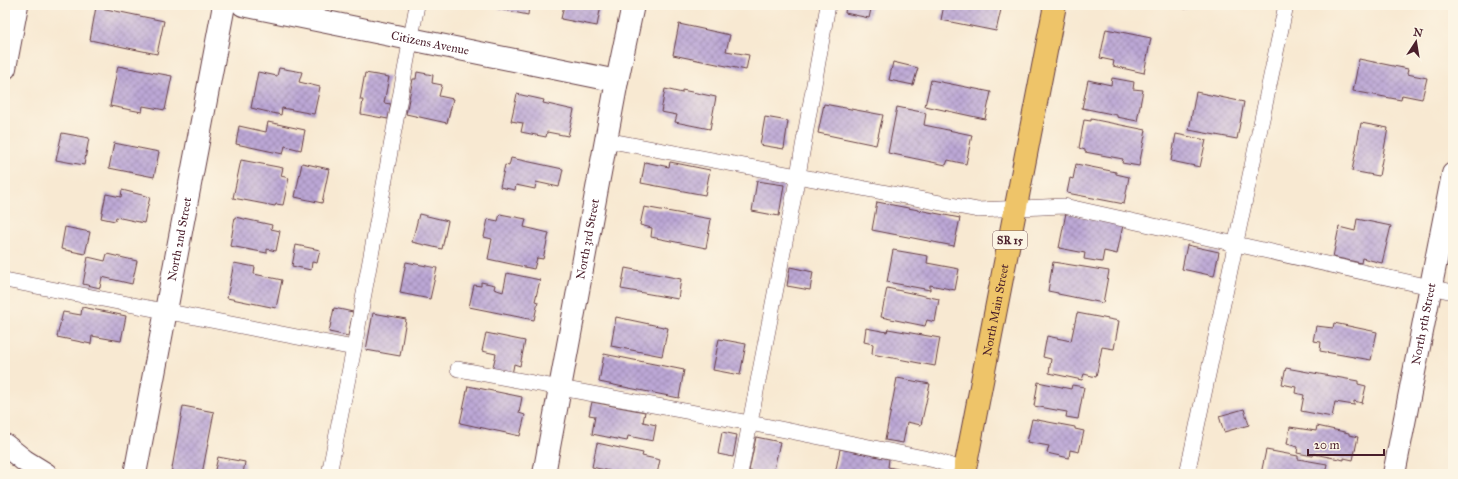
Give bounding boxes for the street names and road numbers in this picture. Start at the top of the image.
street label: Citizens Avenue [390,28,470,58]
street label: North 2nd Street [165,195,194,282]
street label: North 3rd Street [573,197,602,281]
road number: SR 15 [993,231,1027,249]
street label: North Main Street [980,262,1012,357]
street label: North 5th Street [1409,281,1439,366]

